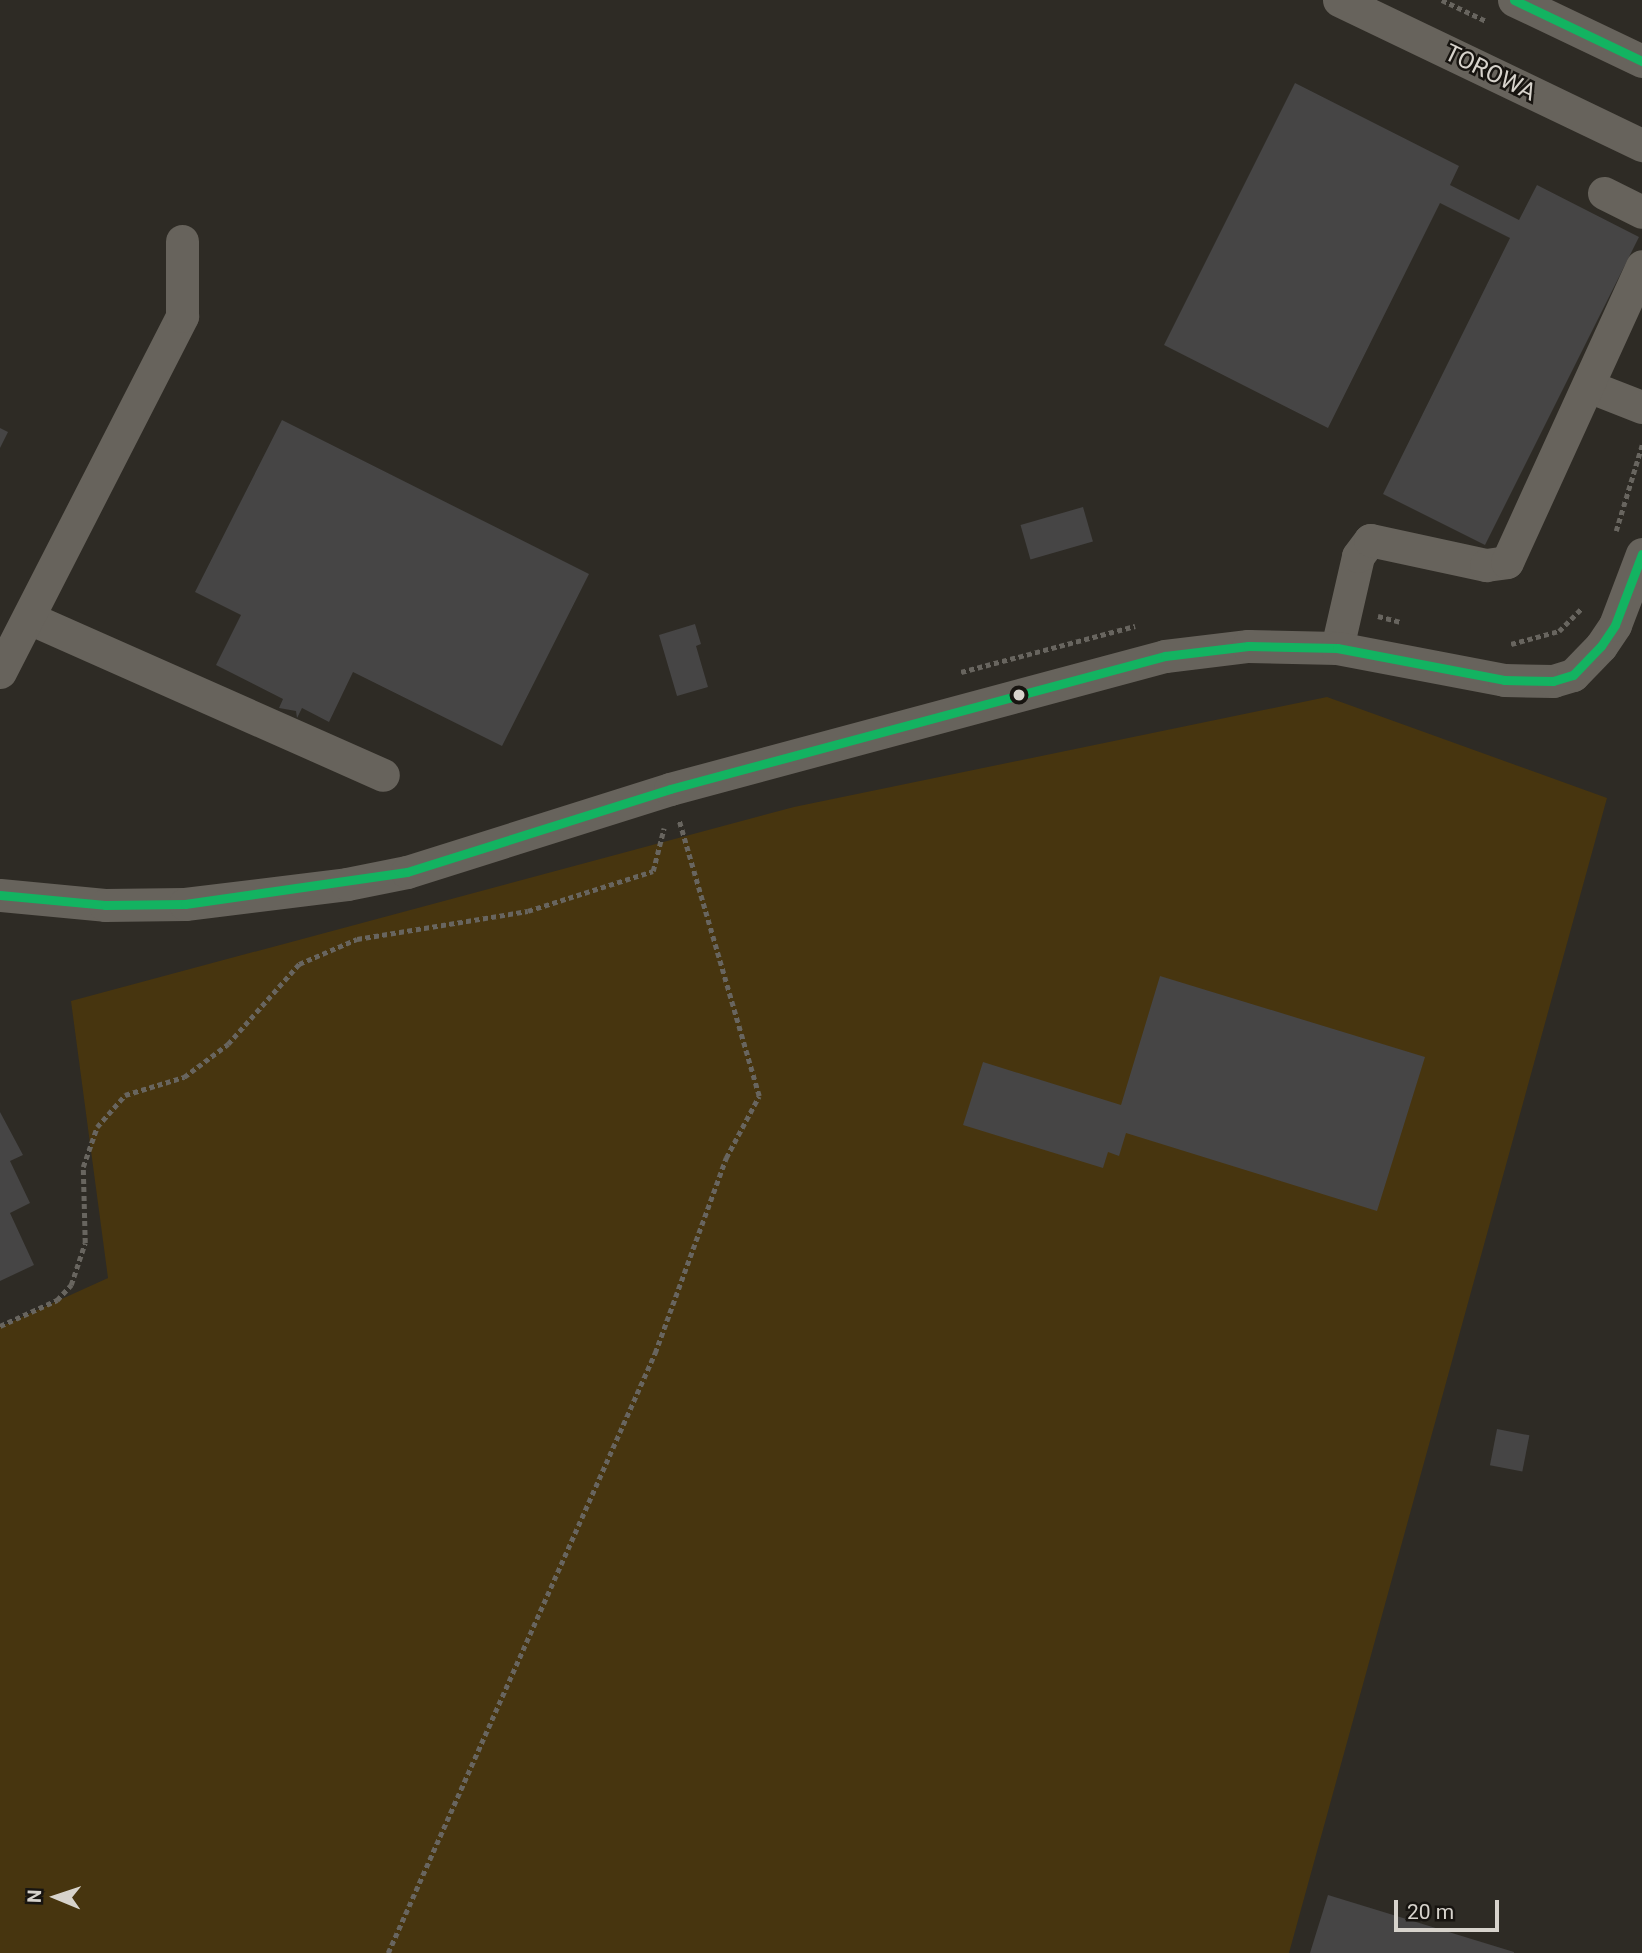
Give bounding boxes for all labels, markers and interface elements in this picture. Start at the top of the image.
street label: TOROWA [1440,39,1540,107]
unlabelled marker [1012,688,1026,702]
north arrow [21,1862,91,1932]
scale bar [1397,1886,1502,1930]
text: N [23,1889,46,1903]
text: 20 m [1407,1900,1454,1924]

